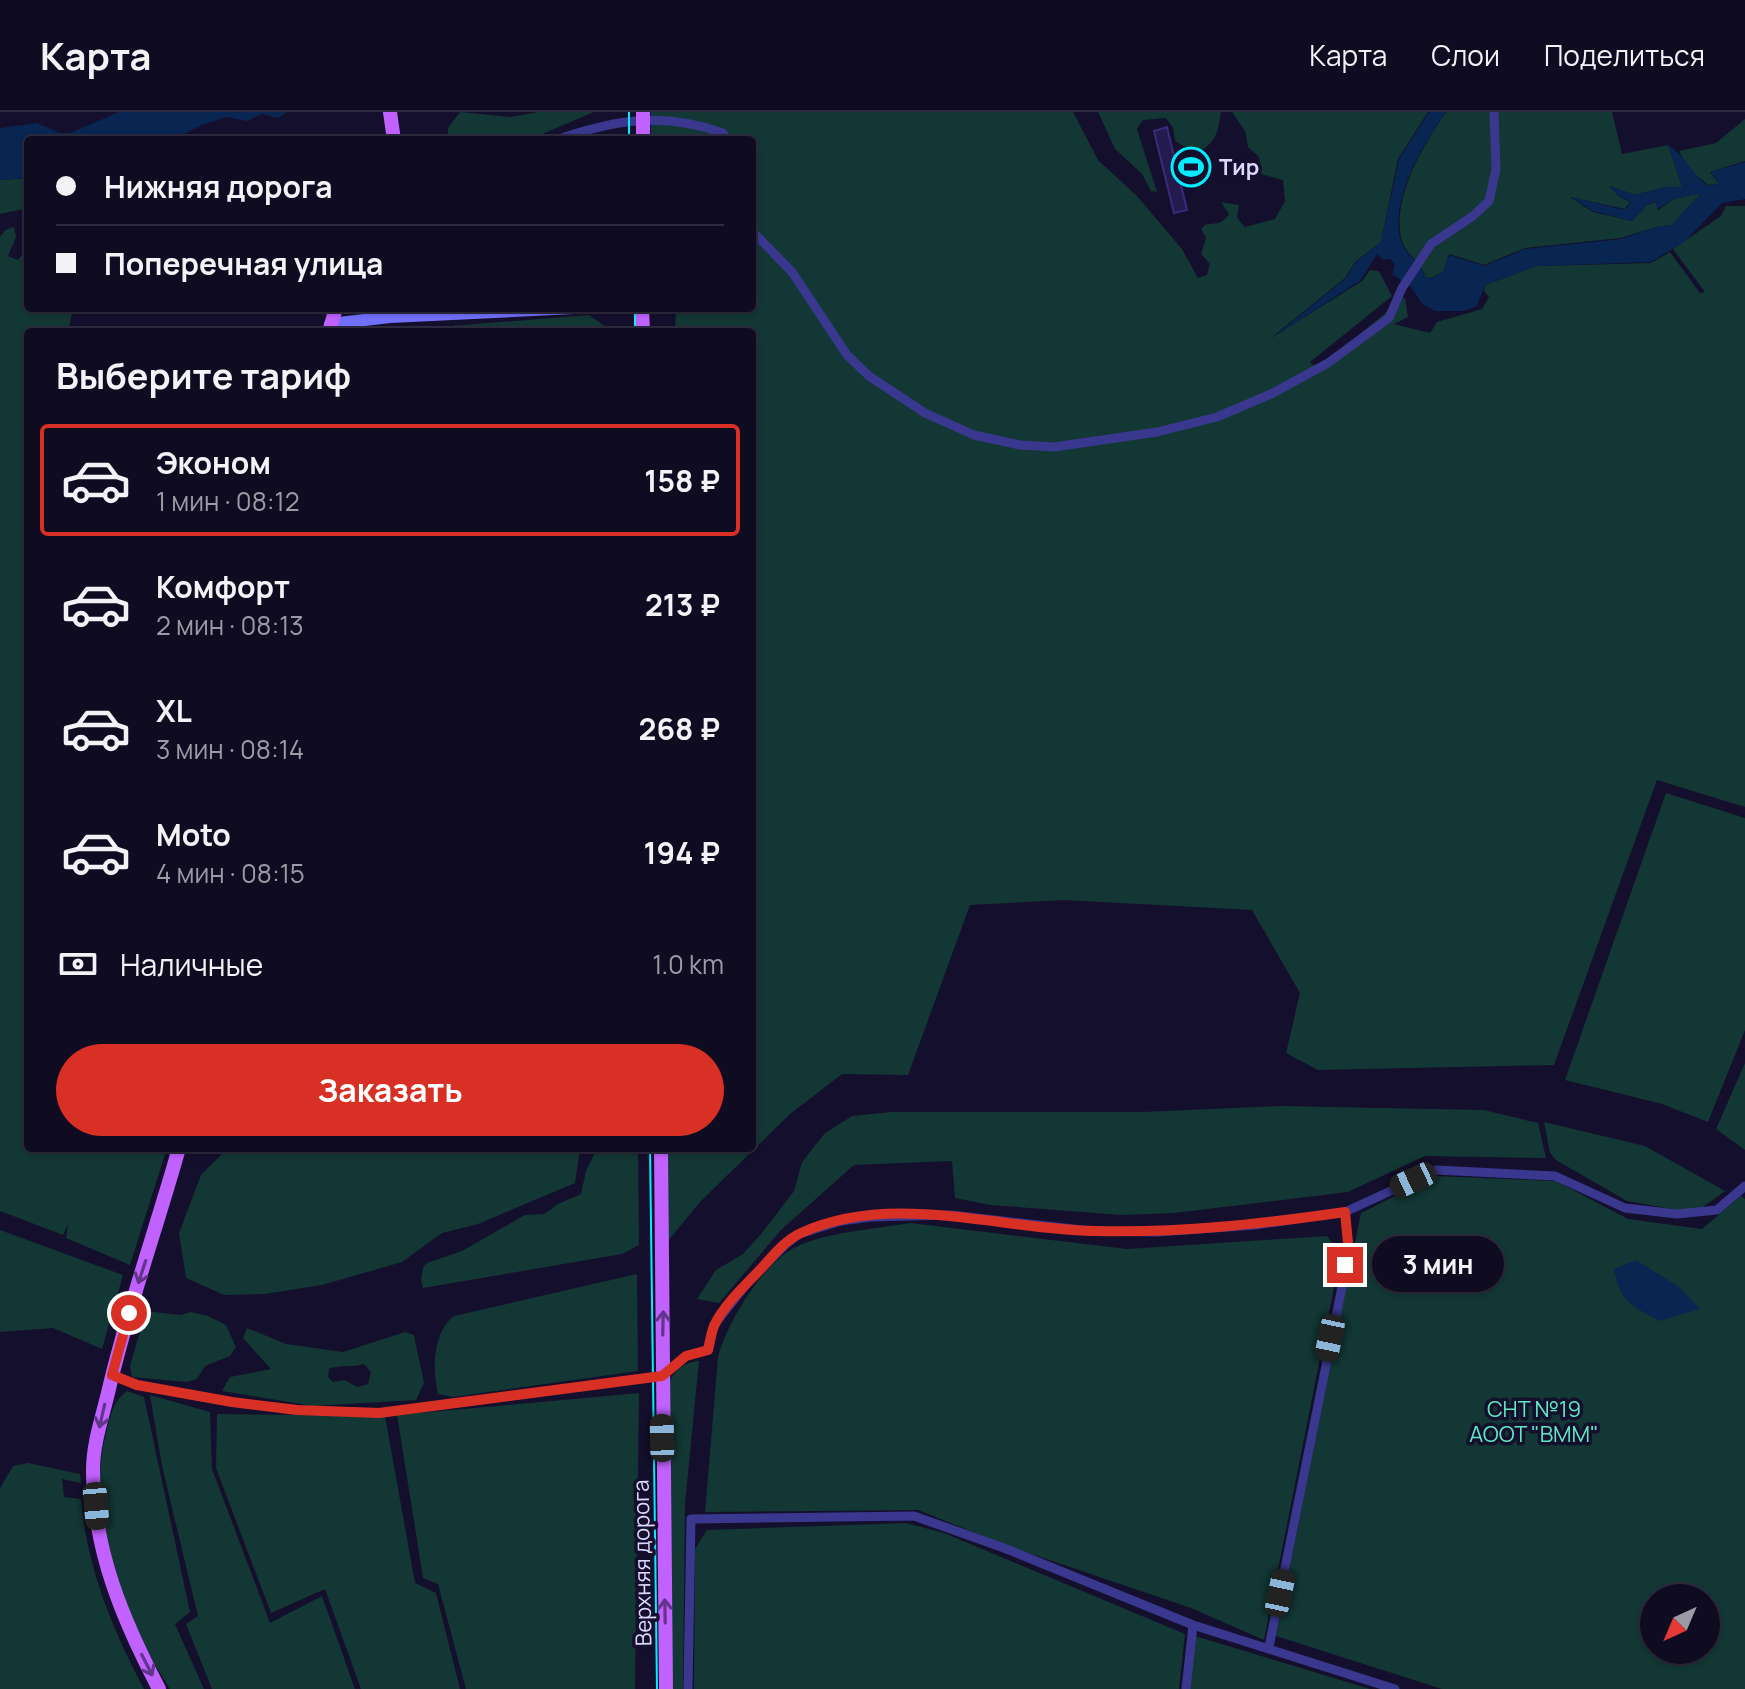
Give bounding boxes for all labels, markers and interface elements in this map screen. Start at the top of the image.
text: Карта [40,29,152,81]
text: Карта [1309,36,1387,74]
text: Слои [1431,36,1500,74]
text: Поделиться [1544,36,1705,74]
sports icon: Тир [1170,146,1212,188]
place label: Тир [1219,152,1259,182]
text: Нижняя дорога [104,166,332,207]
text: Поперечная улица [104,243,383,284]
text: Выберите тариф [56,351,351,400]
text: Эконом [156,442,271,483]
icon: car [60,444,132,516]
text: 158 ₽ [644,460,720,501]
text: 1 мин · 08:12 [156,483,299,519]
text: Комфорт [156,566,290,607]
icon: car [60,568,132,640]
text: 213 ₽ [645,584,720,625]
text: 2 мин · 08:13 [156,607,304,643]
text: XL [156,690,192,731]
icon: car [60,692,132,764]
text: 268 ₽ [639,708,720,749]
text: 3 мин · 08:14 [156,731,304,767]
text: Moto [156,814,231,855]
icon: car [60,816,132,888]
text: 194 ₽ [643,832,720,873]
text: 4 мин · 08:15 [156,855,305,891]
icon: cash [56,942,100,986]
text: Наличные [120,944,263,985]
text: 1.0 km [652,946,724,982]
button: Заказать [56,1044,724,1136]
car [1386,1159,1440,1201]
callout: 3 мин [1373,1237,1505,1293]
text: 3 мин [1402,1246,1474,1282]
route end [1327,1247,1363,1283]
one-way arrow [134,1259,149,1284]
route start [111,1295,147,1331]
one-way arrow [655,1310,670,1337]
car [1313,1312,1347,1364]
park label: СНТ №19 АООТ "ВММ" [1469,1394,1599,1449]
one-way arrow [94,1402,109,1428]
car [650,1414,674,1462]
street label: Верхняя дорога [626,1480,658,1646]
car [82,1481,110,1531]
car [1263,1567,1297,1619]
north arrow [1640,1584,1720,1664]
map controls [1640,1584,1720,1664]
one-way arrow [657,1598,673,1625]
one-way arrow [140,1653,155,1677]

